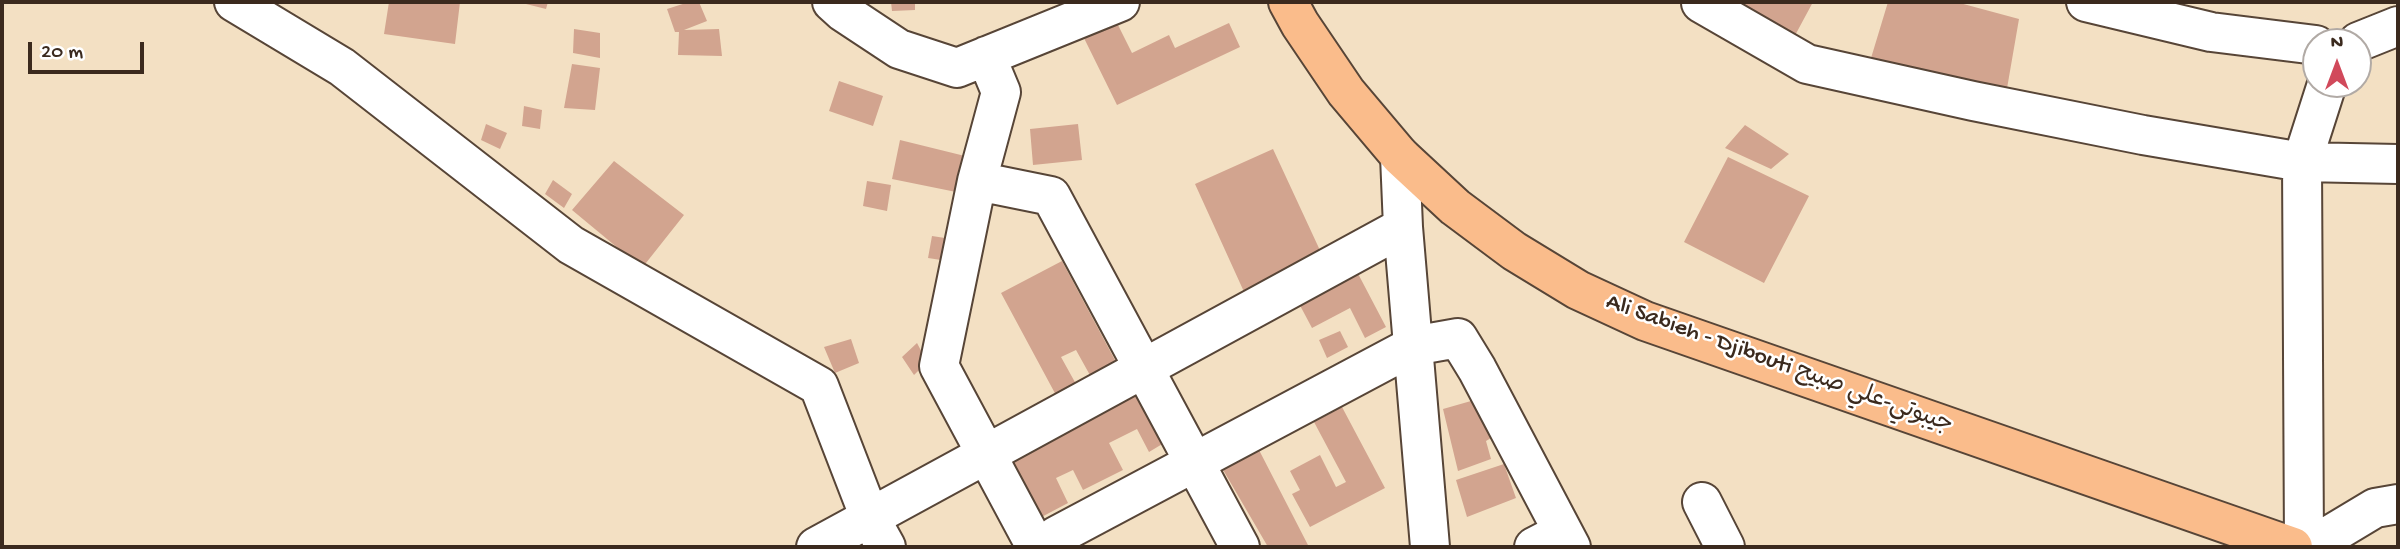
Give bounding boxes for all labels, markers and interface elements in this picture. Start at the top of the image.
scale bar [32,28,147,72]
north arrow [2302,28,2372,98]
text: N [2331,32,2343,55]
text: 20 m [41,41,83,66]
street label: Ali Sabieh - Djibouti جيبوتي-علي صبيح [1602,289,1956,441]

